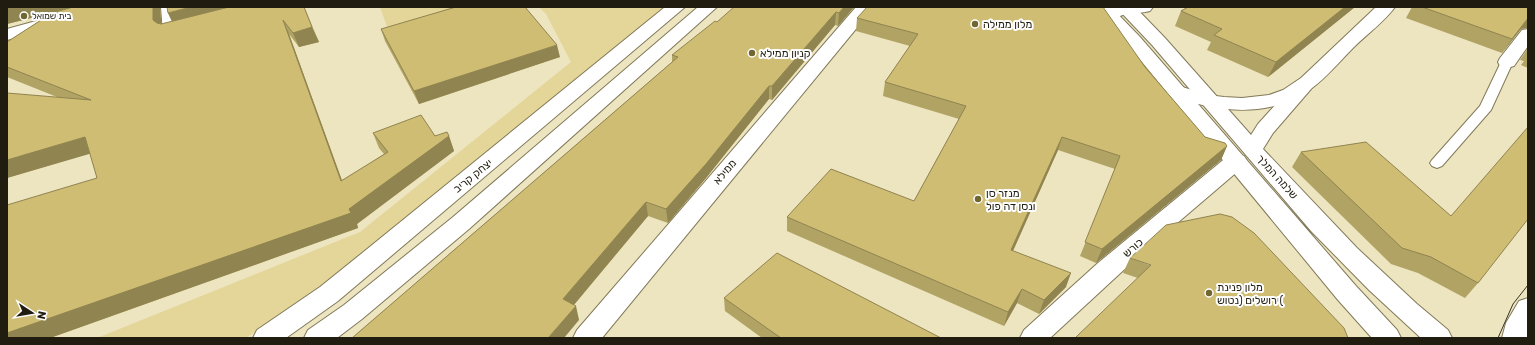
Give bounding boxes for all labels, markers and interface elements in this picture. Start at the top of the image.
marker: בית שמואל [19,11,29,21]
place label: בית שמואל [32,11,71,21]
place label: מלון ממילה [983,18,1033,31]
marker: מלון ממילה [970,19,980,29]
place label: קניון ממילא [760,47,811,60]
marker: קניון ממילא [747,48,757,58]
street label: שלמה המלך [1254,152,1300,202]
street label: יצחק קריב [451,156,495,196]
street label: ממילא [711,157,739,187]
place label: מנזר סן ונסן דה פול [986,187,1035,213]
marker: מנזר סן ונסן דה פול [973,194,983,204]
street label: כורש [1120,236,1146,260]
place label: מלון פנינת ירושלים (נטוש( [1217,281,1283,307]
marker: מלון פנינת ירושלים (נטוש( [1204,288,1214,298]
north arrow [12,293,52,333]
text: N [34,310,48,320]

